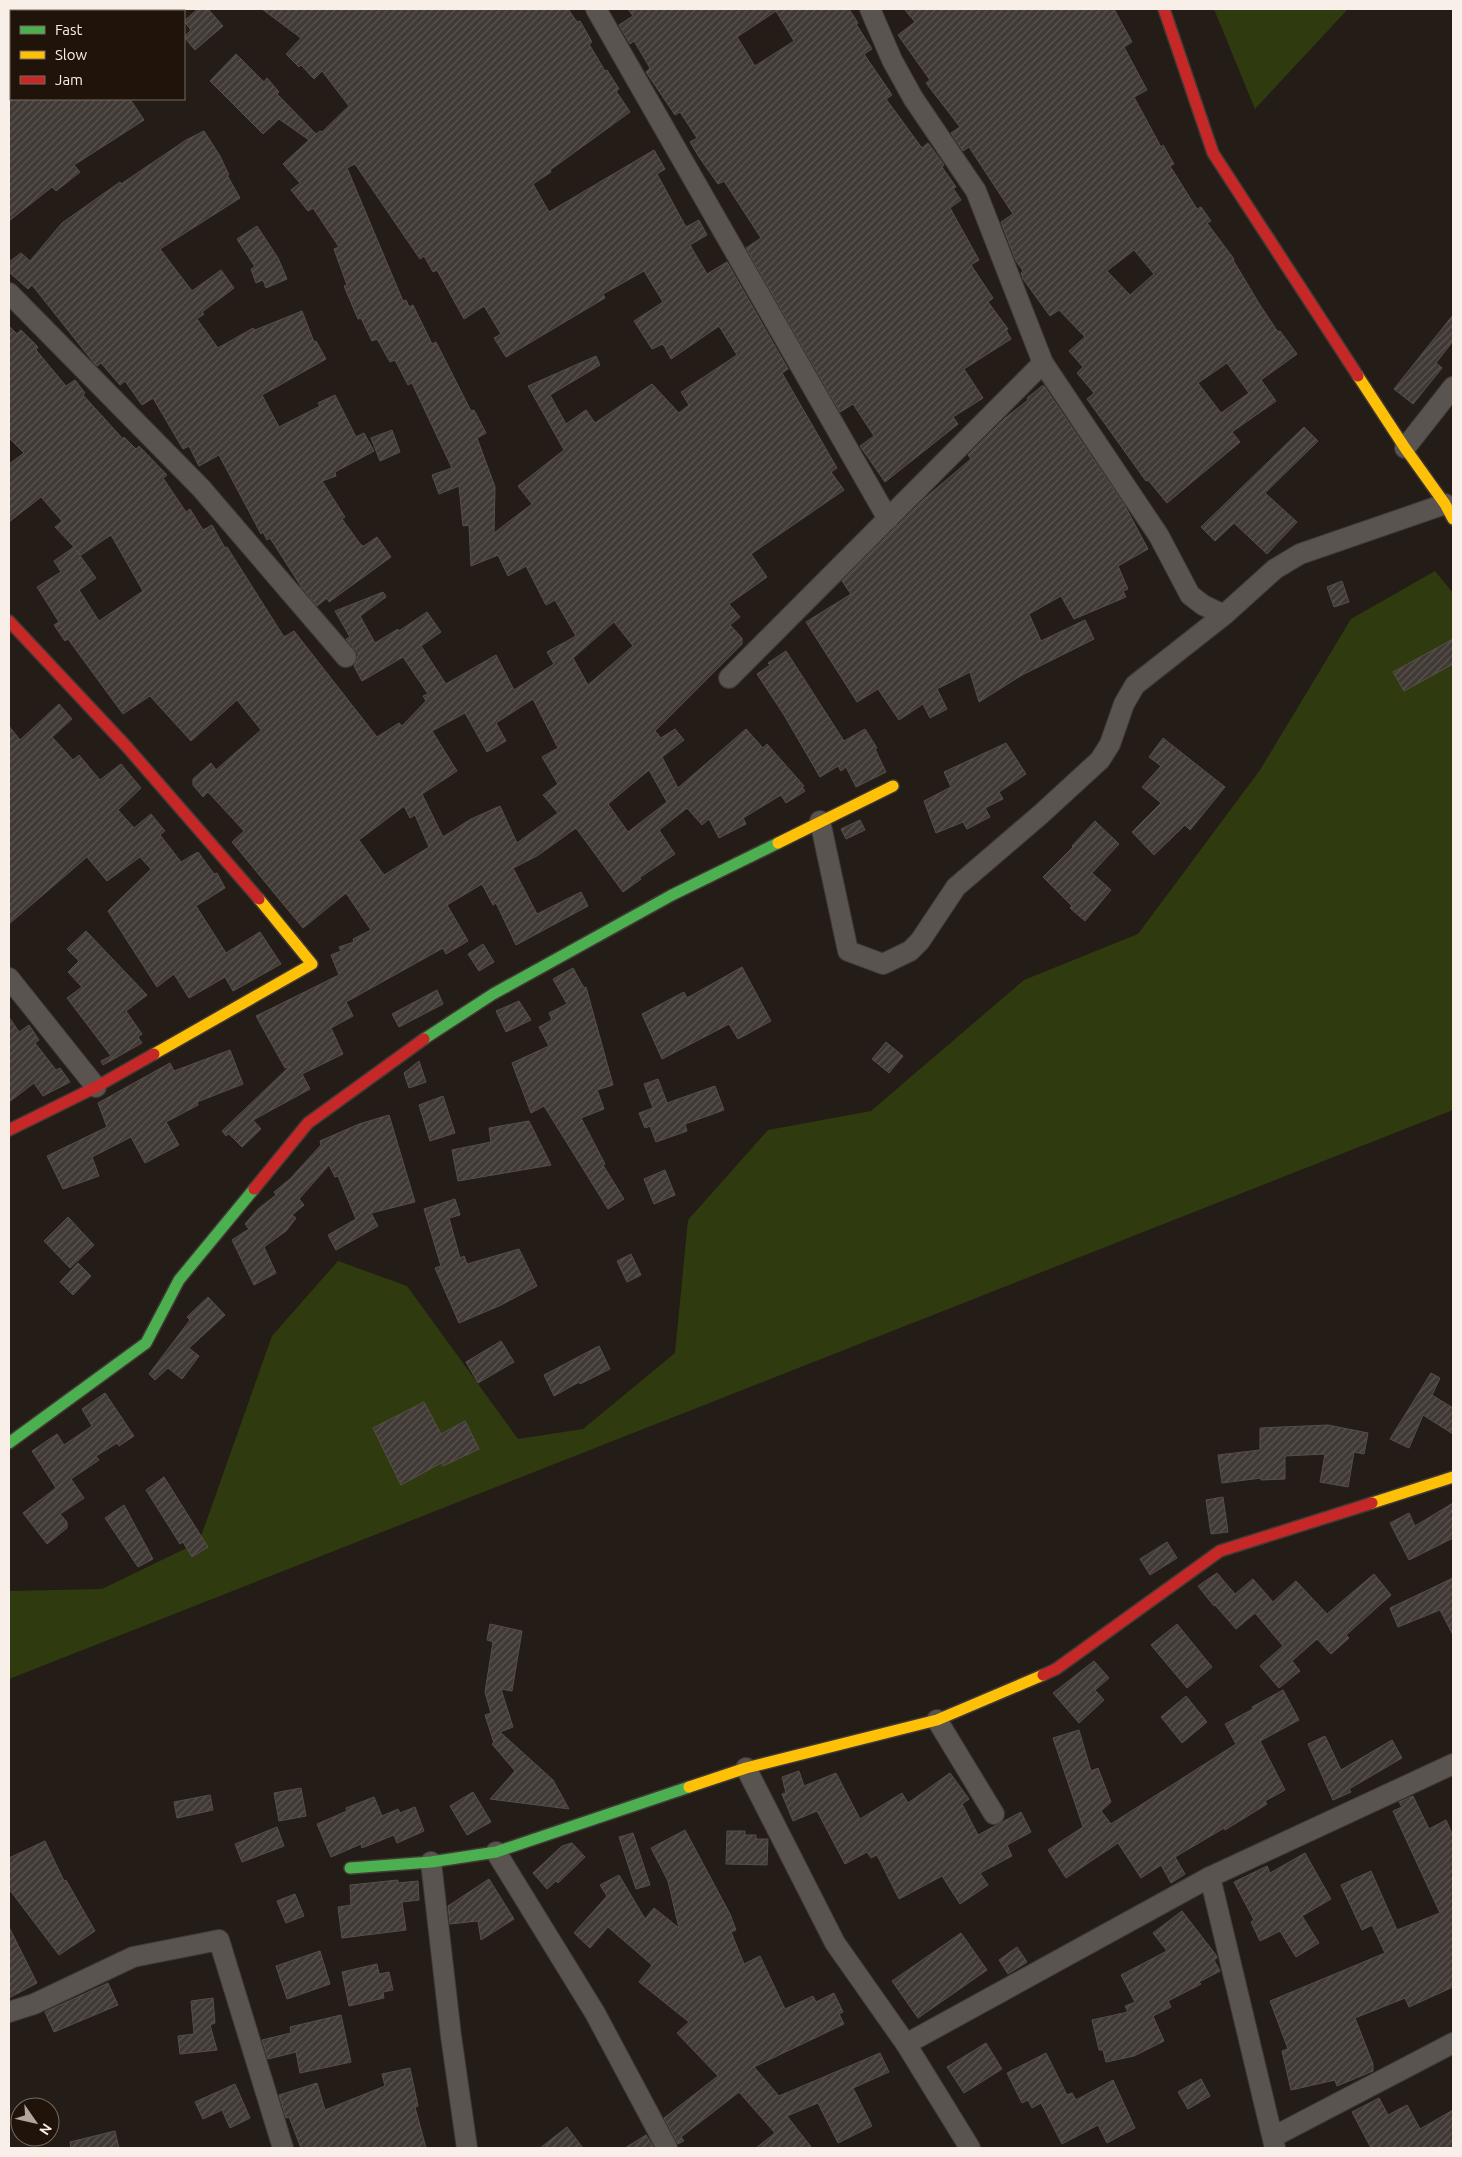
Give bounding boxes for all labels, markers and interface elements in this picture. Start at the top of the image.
legend [10,10,185,100]
text: Fast [55,21,83,38]
text: Slow [55,46,88,63]
text: Jam [55,71,83,88]
north arrow [10,2097,60,2147]
text: N [36,2120,55,2138]

